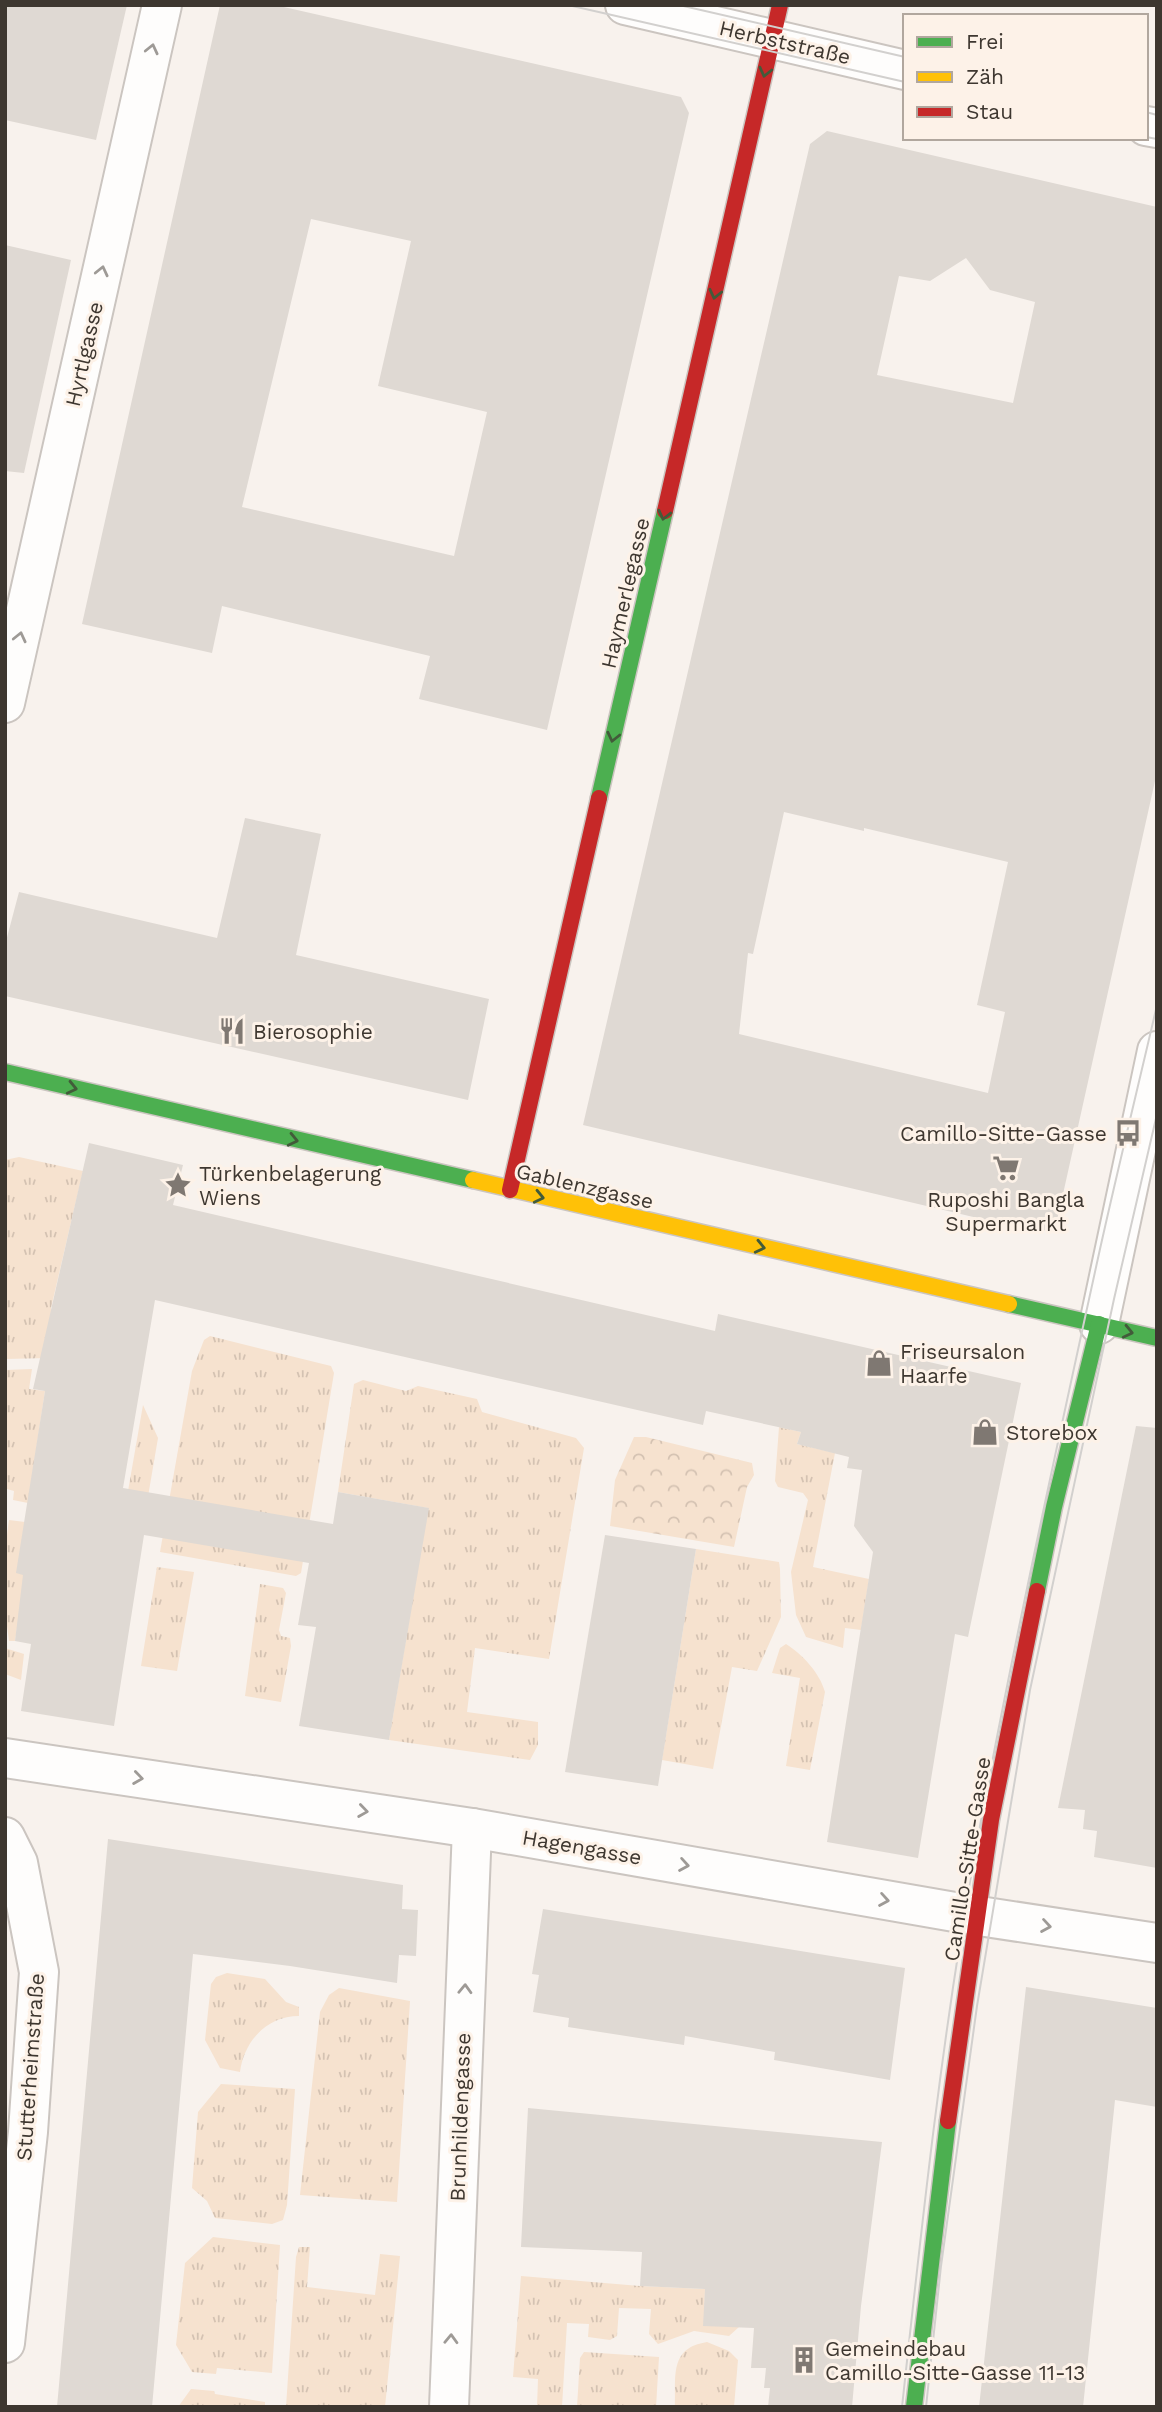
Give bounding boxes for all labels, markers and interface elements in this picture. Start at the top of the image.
legend [903,14,1148,140]
street label: Herbststraße [717,15,853,69]
text: Frei [966,29,1004,54]
one-way arrow [144,44,158,56]
text: Zäh [966,64,1004,89]
one-way arrow [759,66,773,78]
text: Stau [966,99,1013,124]
one-way arrow [94,266,109,278]
one-way arrow [708,288,723,300]
street label: Hyrtlgasse [60,299,108,409]
one-way arrow [658,509,672,521]
street label: Haymerlegasse [596,515,654,671]
one-way arrow [12,631,27,643]
one-way arrow [607,731,622,743]
restaurant icon: Bierosophie [217,1016,247,1046]
place label: Bierosophie [253,1019,373,1044]
one-way arrow [66,1079,78,1094]
bus stop icon: Camillo-Sitte-Gasse [1113,1118,1143,1148]
place label: Camillo-Sitte-Gasse [900,1121,1107,1146]
one-way arrow [287,1131,299,1146]
supermarket icon: Ruposhi Bangla Supermarkt [991,1153,1021,1183]
street label: Gablenzgasse [514,1158,656,1214]
place label: Türkenbelagerung Wiens [199,1161,382,1210]
place icon: Türkenbelagerung Wiens [163,1170,193,1200]
place label: Ruposhi Bangla Supermarkt [927,1187,1085,1236]
one-way arrow [533,1189,545,1203]
one-way arrow [754,1239,766,1253]
one-way arrow [1122,1323,1134,1338]
place label: Friseursalon Haarfe [900,1339,1025,1388]
shop icon: Friseursalon Haarfe [864,1348,894,1378]
shop icon: Storebox [970,1417,1000,1447]
place label: Storebox [1006,1420,1098,1445]
street label: Camillo-Sitte-Gasse [938,1755,996,1963]
one-way arrow [132,1770,144,1785]
one-way arrow [357,1804,369,1819]
street label: Hagengasse [520,1824,644,1870]
one-way arrow [678,1857,690,1872]
one-way arrow [878,1892,890,1907]
one-way arrow [1040,1919,1052,1934]
street label: Stutterheimstraße [11,1972,49,2162]
one-way arrow [458,1983,473,1994]
street label: Brunhildengasse [445,2032,475,2202]
one-way arrow [444,2333,459,2344]
place label: Gemeindebau Camillo-Sitte-Gasse 11-13 [825,2336,1085,2385]
building icon: Gemeindebau Camillo-Sitte-Gasse 11-13 [789,2345,819,2375]

